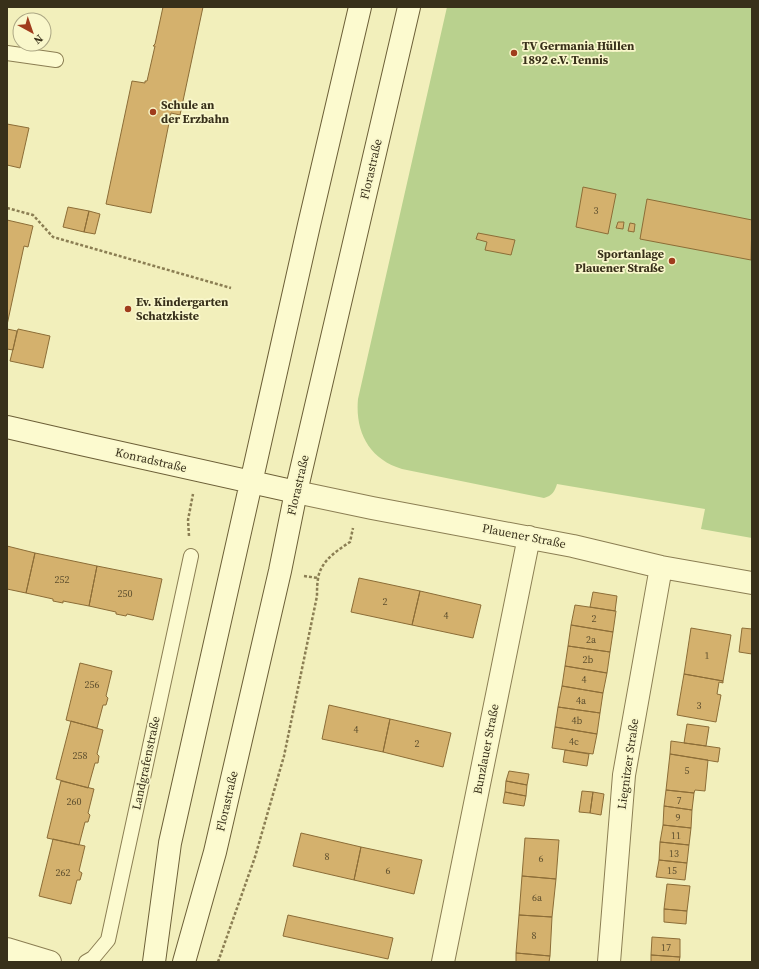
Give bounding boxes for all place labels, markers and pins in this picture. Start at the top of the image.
place label: TV Germania Hüllen 1892 e.V. Tennis [522,38,635,68]
marker: TV Germania Hüllen 1892 e.V. Tennis [509,48,519,58]
place label: Schule an der Erzbahn [161,97,230,127]
marker: Schule an der Erzbahn [148,107,158,117]
place label: Sportanlage Plauener Straße [575,246,664,276]
marker: Sportanlage Plauener Straße [667,256,677,266]
place label: Ev. Kindergarten Schatzkiste [136,294,229,324]
marker: Ev. Kindergarten Schatzkiste [123,304,133,314]

